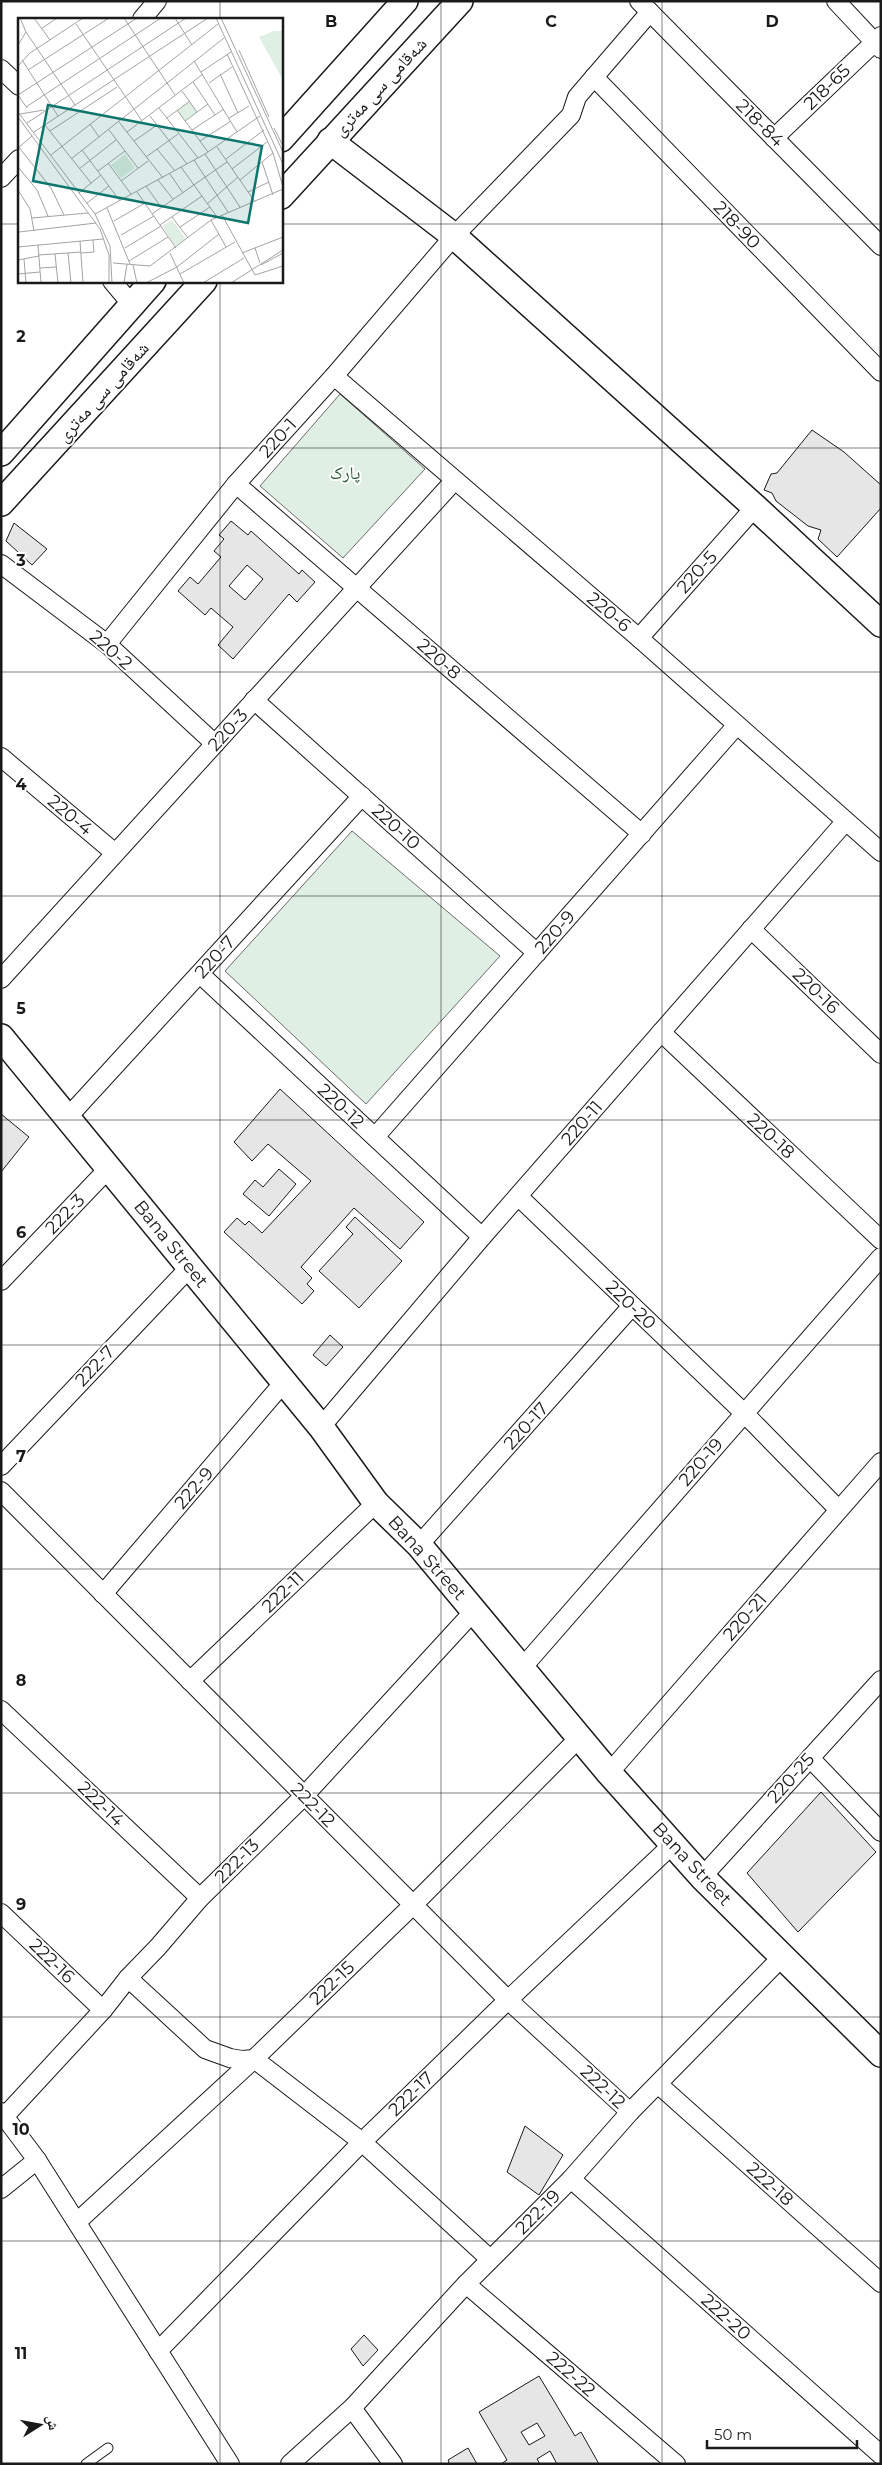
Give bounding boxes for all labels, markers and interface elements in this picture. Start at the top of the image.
text: B [325,12,337,31]
text: C [545,12,557,31]
text: D [765,12,779,31]
inset map [18,18,282,282]
street label: شەقامی سی مەتری [329,33,431,141]
street label: 218-65 [799,60,855,114]
street label: 218-84 [732,95,789,152]
street label: 218-90 [709,197,765,253]
text: 2 [16,327,26,346]
street label: شەقامی سی مەتری [52,337,154,447]
street label: 220-1 [255,414,301,462]
park label: پارک [330,462,360,484]
street label: 220-5 [672,546,722,598]
text: 3 [15,551,26,570]
street label: 220-6 [583,587,635,637]
street label: 220-2 [85,626,137,674]
street label: 220-8 [413,634,465,684]
street label: 220-3 [203,704,253,756]
text: 4 [15,775,27,794]
street label: 220-4 [43,790,97,840]
street label: 220-10 [367,800,425,854]
street label: 220-9 [530,906,580,958]
street label: 220-7 [190,931,240,983]
street label: 220-16 [788,963,844,1019]
text: 5 [16,999,26,1018]
street label: 220-12 [313,1079,369,1133]
street label: 220-11 [557,1096,607,1150]
street label: 220-18 [743,1109,799,1163]
street label: 222-3 [41,1189,89,1239]
street label: Bana Street [129,1196,213,1292]
text: 6 [16,1223,26,1242]
street label: 220-20 [601,1276,661,1334]
street label: 222-7 [71,1341,119,1391]
street label: 220-17 [499,1398,553,1454]
street label: 220-19 [674,1433,728,1491]
text: 7 [16,1447,26,1466]
street label: 222-9 [170,1463,218,1513]
street label: Bana Street [383,1511,471,1605]
street label: 222-11 [257,1567,309,1617]
street label: 220-21 [718,1589,772,1645]
text: 8 [16,1671,26,1690]
street label: 220-25 [763,1749,819,1807]
street label: 222-14 [73,1777,129,1831]
street label: 222-12 [286,1778,340,1832]
street label: Bana Street [648,1818,736,1910]
street label: 222-13 [210,1834,264,1888]
text: 9 [16,1895,26,1914]
street label: 222-16 [25,1934,79,1988]
street label: 222-15 [305,1956,359,2010]
street label: 222-12 [576,2061,630,2113]
street label: 222-17 [384,2067,438,2121]
text: 10 [12,2120,30,2139]
street label: 222-18 [742,2157,798,2211]
street label: 222-19 [511,2185,565,2239]
street label: 222-20 [697,2289,755,2345]
text: 11 [15,2344,27,2363]
street label: 222-22 [542,2347,600,2401]
north arrow [15,2400,65,2450]
text: ش [43,2414,63,2432]
scale bar [707,2418,857,2450]
text: 50 m [714,2425,752,2444]

